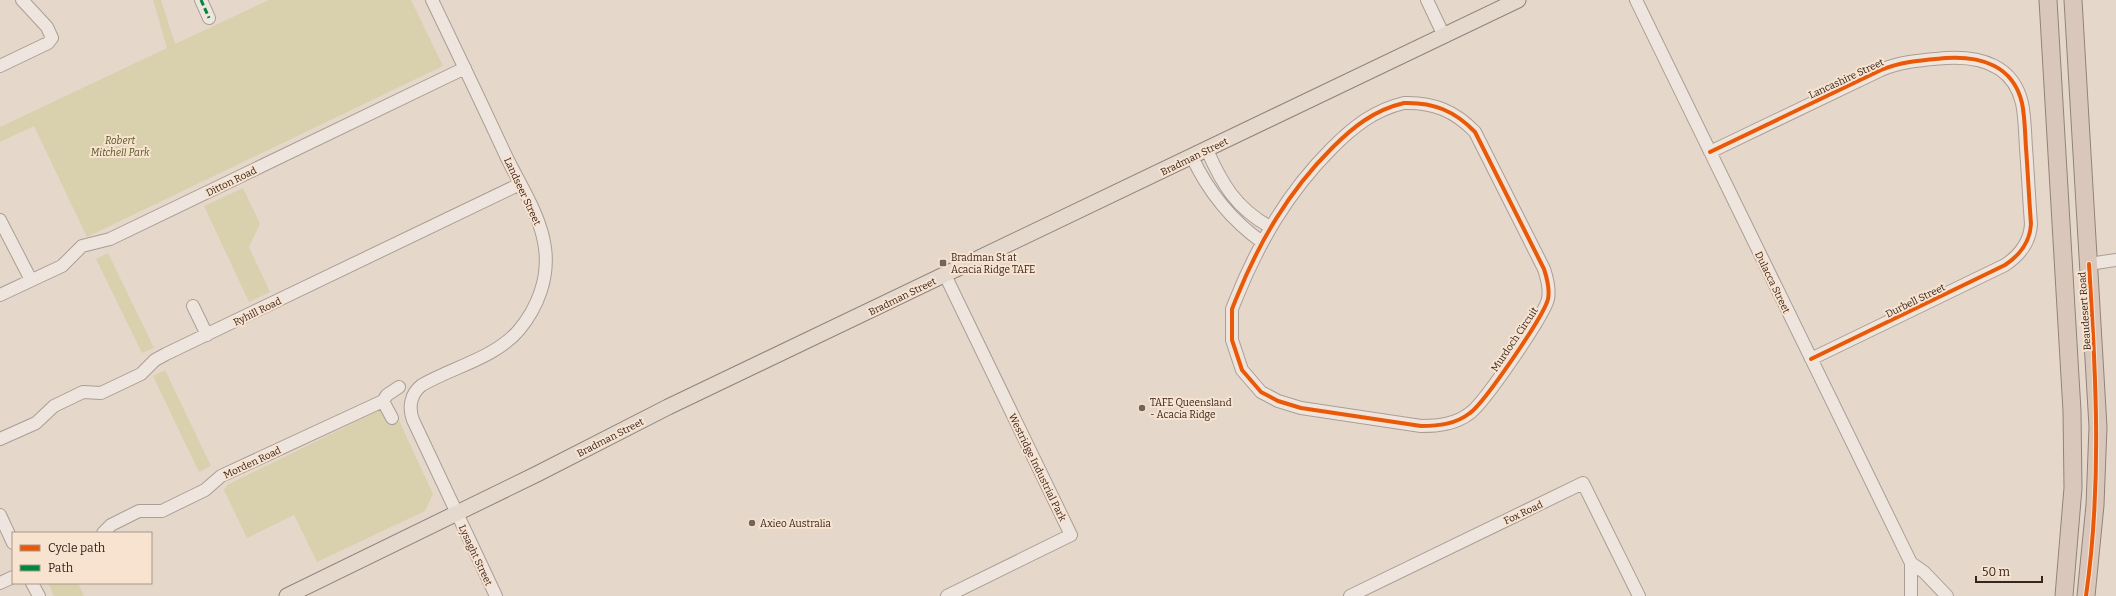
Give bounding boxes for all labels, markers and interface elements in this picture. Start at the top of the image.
street label: Lancashire Street [1807,56,1886,102]
park label: Robert Mitchell Park [91,135,150,159]
street label: Bradman Street [1159,135,1230,178]
street label: Landseer Street [501,156,543,228]
street label: Ditton Road [204,164,259,199]
street label: Dulacca Street [1752,250,1792,316]
place label: Bradman St at Acacia Ridge TAFE [951,252,1035,276]
marker: Bradman St at Acacia Ridge TAFE [938,258,948,268]
street label: Beaudesert Road [2076,271,2094,351]
street label: Bradman Street [867,275,938,318]
street label: Durbell Street [1884,281,1948,320]
street label: Ryhill Road [231,295,283,329]
street label: Murdoch Circuit [1489,305,1541,374]
place label: TAFE Queensland - Acacia Ridge [1150,397,1232,421]
marker: TAFE Queensland - Acacia Ridge [1137,403,1147,413]
street label: Westridge Industrial Park [1006,412,1069,524]
street label: Bradman Street [575,416,646,460]
street label: Morden Road [222,444,283,481]
street label: Fox Road [1502,499,1545,527]
marker: Axieo Australia [747,518,757,528]
place label: Axieo Australia [760,518,831,530]
street label: Lysaght Street [456,523,495,588]
legend [12,532,152,584]
text: Cycle path [48,541,106,555]
scale bar [1976,558,2042,584]
text: Path [48,561,74,575]
text: 50 m [1982,565,2011,579]

